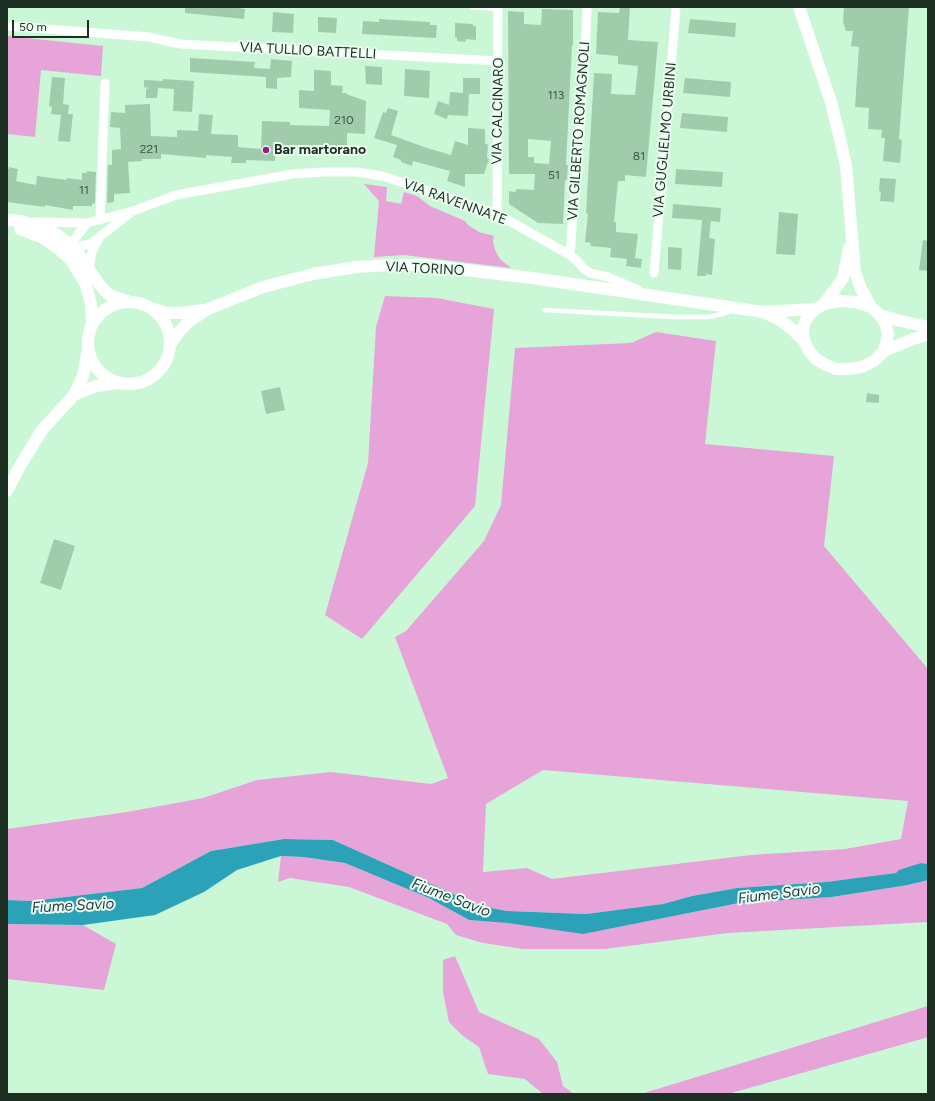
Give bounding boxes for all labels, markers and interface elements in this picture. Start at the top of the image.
scale bar [14,12,91,38]
text: 50 m [19,20,47,34]
street label: VIA TULLIO BATTELLI [239,39,377,63]
street label: VIA GILBERTO ROMAGNOLI [564,41,594,221]
street label: VIA CALCINARO [489,57,507,165]
street label: VIA GUGLIELMO URBINI [650,62,680,218]
house number: 113 [548,88,564,102]
house number: 210 [334,113,354,127]
house number: 221 [140,142,158,156]
place label: Bar martorano [274,142,366,158]
marker: Bar martorano [261,145,271,155]
house number: 81 [633,149,645,163]
house number: 51 [548,168,560,182]
street label: VIA RAVENNATE [401,175,509,229]
house number: 11 [79,183,89,197]
street label: VIA TORINO [385,259,465,279]
water label: Fiume Savio [409,875,493,921]
water label: Fiume Savio [737,880,821,908]
water label: Fiume Savio [31,895,115,917]

